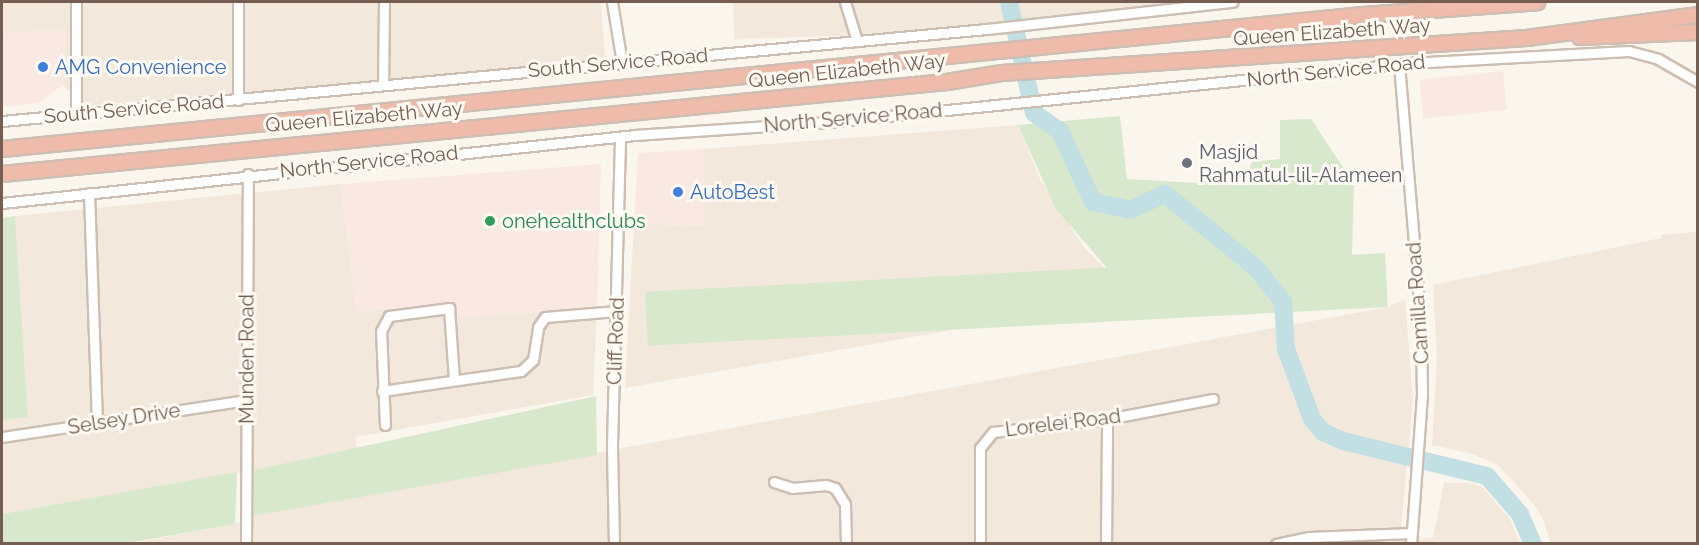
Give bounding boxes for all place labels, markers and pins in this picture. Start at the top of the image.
place label: AMG Convenience [55,55,227,79]
marker: AMG Convenience [36,60,50,74]
place label: Masjid Rahmatul-lil-Alameen [1199,140,1402,187]
marker: Masjid Rahmatul-lil-Alameen [1180,156,1194,170]
place label: AutoBest [690,180,775,204]
marker: AutoBest [671,185,685,199]
place label: onehealthclubs [502,209,646,233]
marker: onehealthclubs [483,214,497,228]

